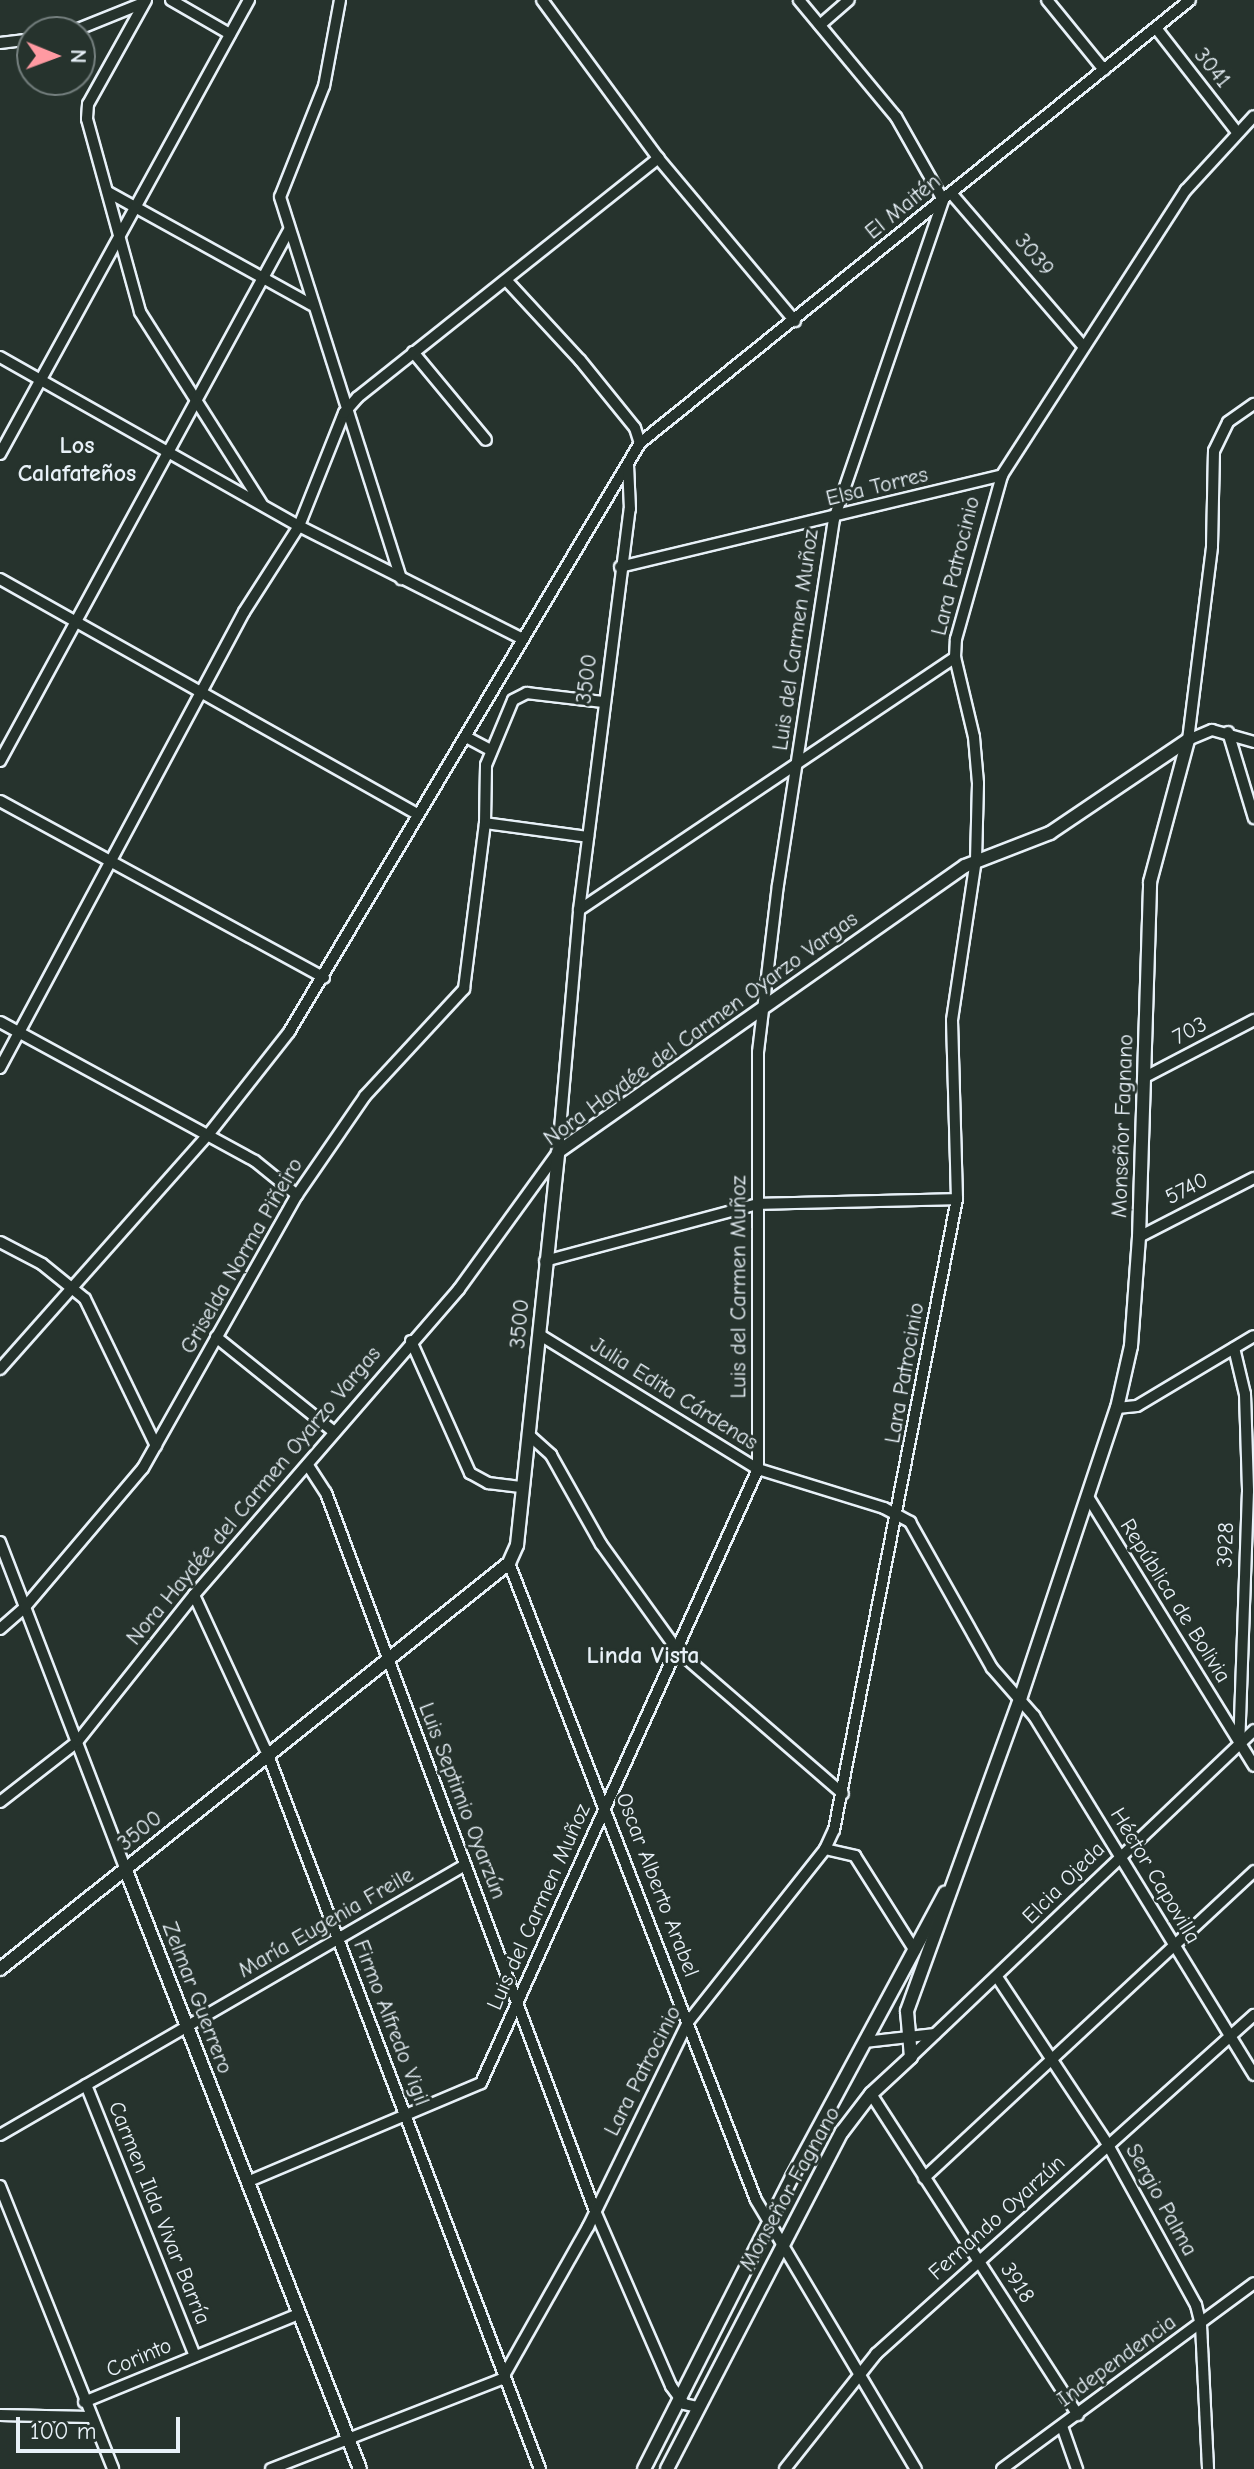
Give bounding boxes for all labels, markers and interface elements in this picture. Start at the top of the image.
north arrow [16,16,96,96]
street label: 3041 [1188,43,1236,93]
text: N [65,49,91,64]
street label: El Maitén [860,169,946,245]
street label: 3039 [1009,228,1059,282]
district label: Los Calafateños [18,432,136,488]
street label: Elsa Torres [823,462,931,512]
street label: Lara Patrocinio [926,494,986,638]
street label: Luis del Carmen Muñoz [767,528,825,752]
street label: 3500 [571,653,603,705]
street label: Nora Haydée del Carmen Oyarzo Vargas [539,906,863,1152]
street label: 703 [1168,1011,1212,1051]
street label: Monseñor Fagnano [1107,1034,1139,1218]
street label: Griselda Norma Piñeiro [175,1153,309,1359]
street label: 5740 [1161,1167,1213,1211]
street label: Luis del Carmen Muñoz [726,1175,752,1399]
street label: 3500 [505,1298,535,1350]
street label: Lara Patrocinio [880,1301,930,1445]
street label: Julia Edita Cárdenas [585,1332,763,1456]
street label: Nora Haydée del Carmen Oyarzo Vargas [121,1341,387,1651]
street label: República de Bolivia [1114,1514,1236,1688]
street label: 3928 [1212,1522,1240,1568]
district label: Linda Vista [587,1642,699,1670]
street label: Luis Septimio Oyarzún [412,1699,512,1903]
street label: Oscar Alberto Arabel [610,1789,704,1981]
street label: Luis del Carmen Muñoz [482,1800,596,2014]
street label: Héctor Capovilla [1104,1803,1206,1949]
street label: 3500 [112,1805,168,1857]
street label: Elcia Ojeda [1017,1836,1111,1930]
street label: María Eugenia Freile [234,1862,418,1984]
street label: Zelmar Guerrero [156,1918,238,2078]
street label: Firmo Alfredo Vigil [347,1936,435,2110]
street label: Lara Patrocinio [599,2002,687,2140]
street label: Carmen Ilda Vivar Barría [102,2098,216,2328]
street label: Monseñor Fagnano [734,2102,846,2276]
street label: Sergio Palma [1119,2139,1203,2261]
street label: Fernando Oyarzún [923,2150,1071,2286]
street label: 3918 [994,2258,1040,2308]
street label: Independencia [1053,2309,1181,2413]
street label: Corinto [102,2332,176,2384]
scale bar [20,2401,184,2451]
text: 100 m [30,2417,97,2445]

